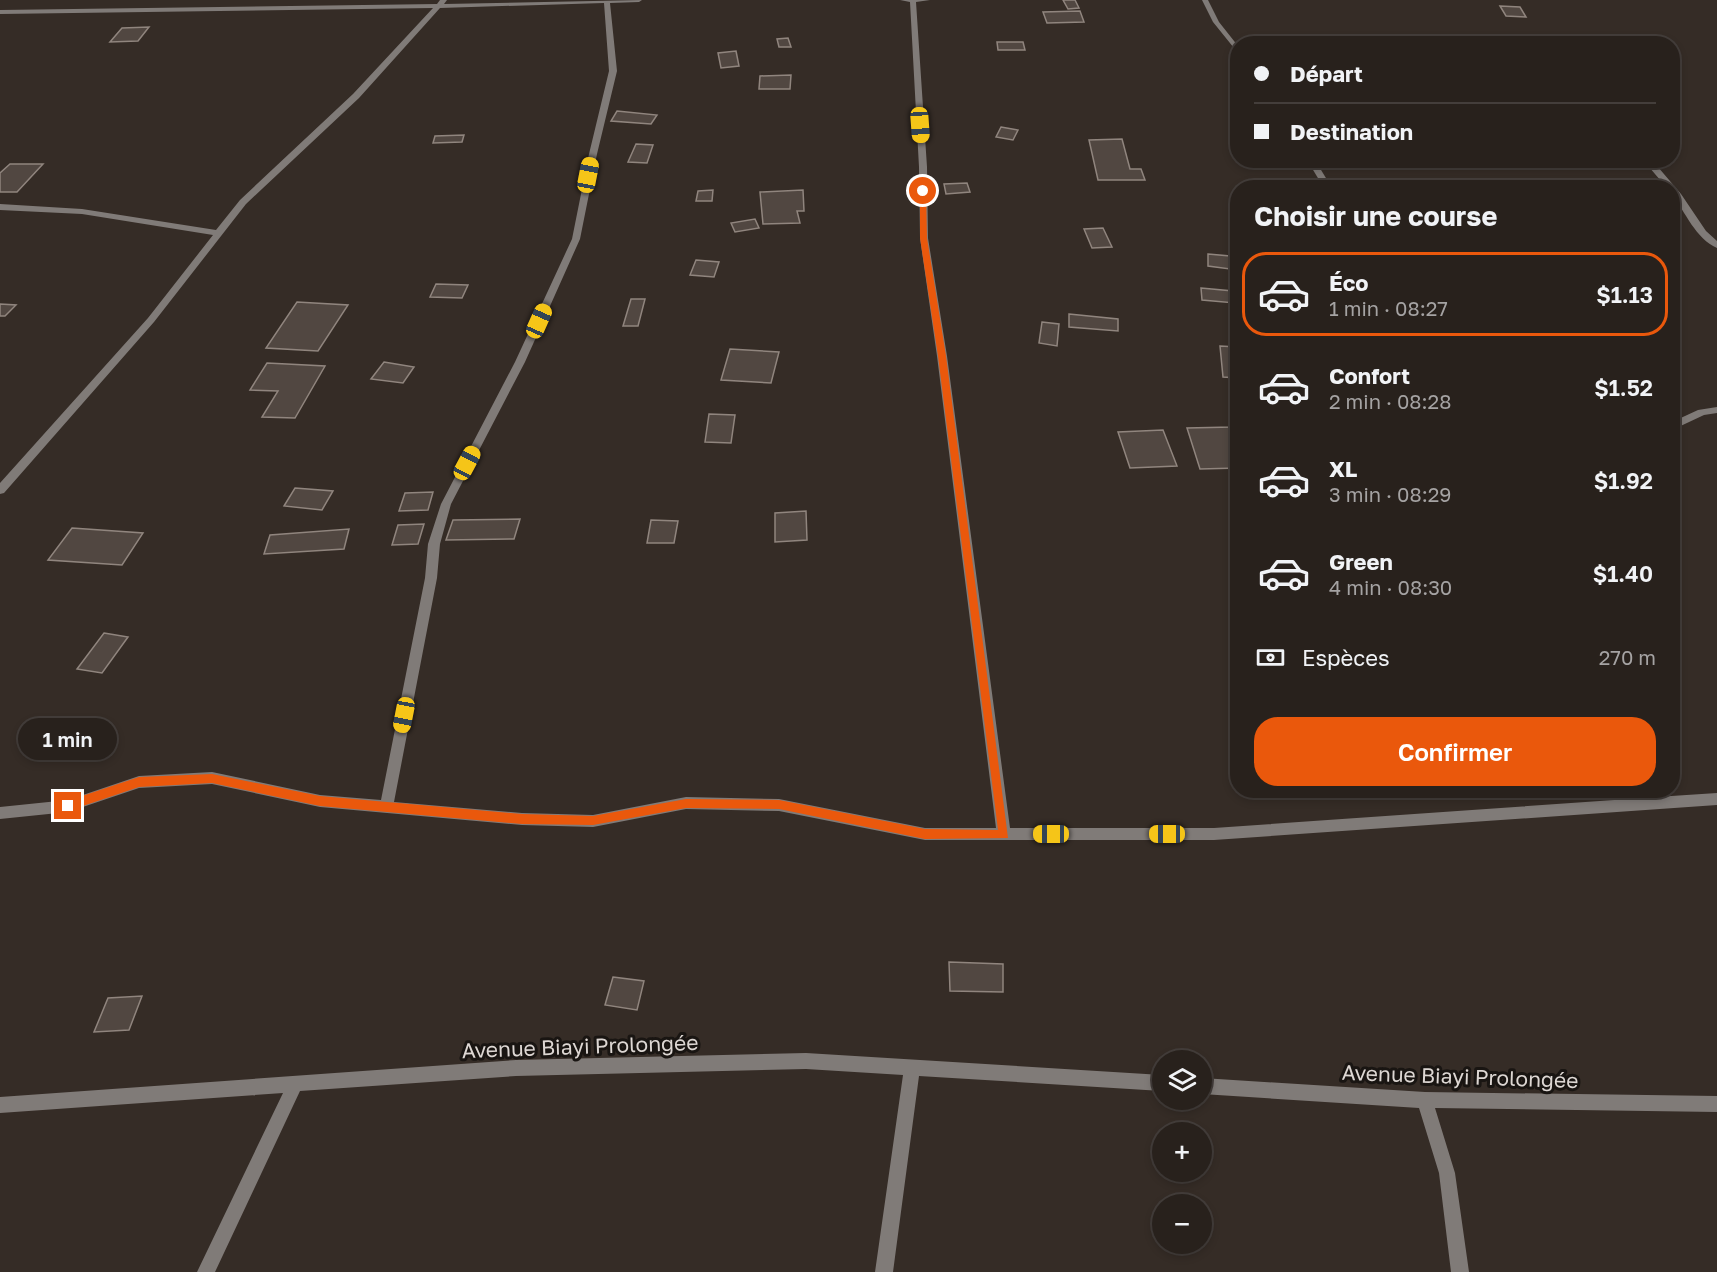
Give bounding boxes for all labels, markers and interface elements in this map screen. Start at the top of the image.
text: Départ [1290,60,1363,87]
car [910,106,930,144]
text: Destination [1290,118,1413,145]
car [576,156,600,194]
route start [909,177,936,204]
text: Choisir une course [1254,200,1497,232]
icon: car [1257,267,1311,321]
text: Éco [1329,269,1368,296]
text: $1.13 [1596,281,1653,308]
text: 1 min · 08:27 [1329,296,1448,320]
car [523,301,555,341]
icon: car [1257,360,1311,414]
text: Confort [1329,362,1410,389]
text: $1.52 [1594,374,1653,401]
text: 2 min · 08:28 [1329,389,1451,413]
car [451,443,483,483]
icon: car [1257,453,1311,507]
text: XL [1329,455,1357,482]
text: $1.92 [1594,467,1653,494]
text: 3 min · 08:29 [1329,482,1451,506]
icon: car [1257,546,1311,600]
text: Green [1329,548,1393,575]
text: $1.40 [1593,560,1653,587]
text: 4 min · 08:30 [1329,575,1452,599]
icon: cash [1254,641,1287,674]
text: Espèces [1302,644,1390,671]
text: 270 m [1599,645,1656,669]
car [392,696,416,734]
button: Confirmer [1254,717,1656,786]
callout: 1 min [19,719,118,761]
text: 1 min [42,727,93,751]
route end [54,792,81,819]
car [1033,825,1069,843]
car [1149,825,1185,843]
street label: Avenue Biayi Prolongée [461,1029,699,1063]
map controls [1152,1050,1212,1254]
button: layers [1152,1050,1212,1110]
street label: Avenue Biayi Prolongée [1341,1059,1579,1093]
button: + [1152,1122,1212,1182]
button: − [1152,1194,1212,1254]

